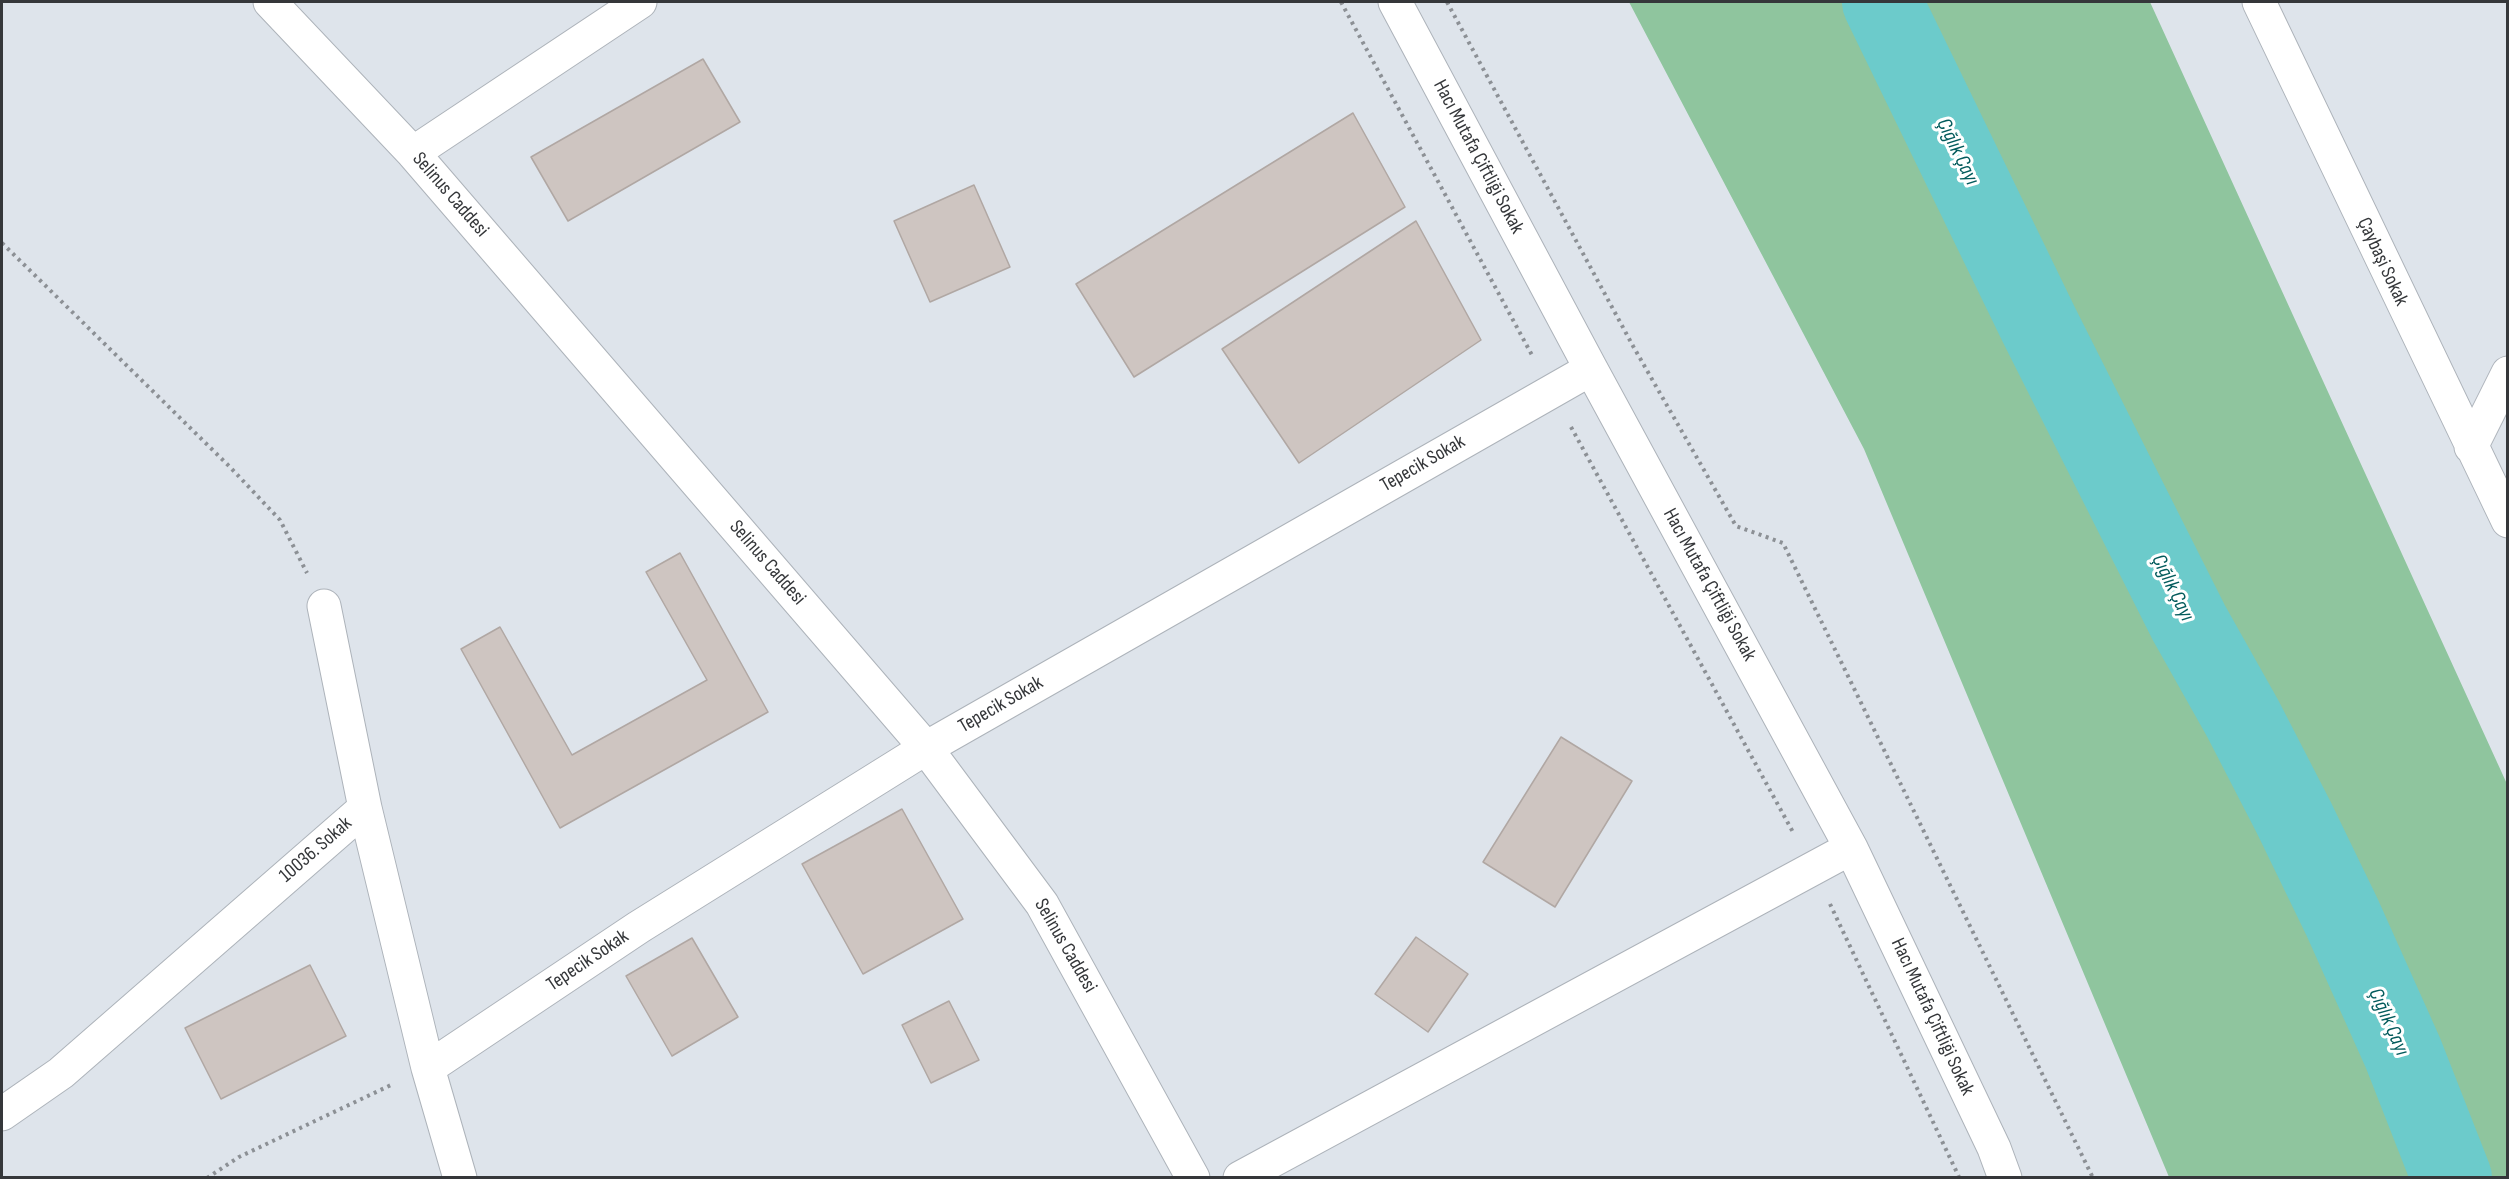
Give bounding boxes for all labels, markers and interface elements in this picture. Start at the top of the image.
street label: Hacı Mutafa Çiftliği Sokak [1427,76,1529,238]
water label: Çığlık Çayı [1930,115,1984,189]
street label: Selinus Caddesi [407,148,493,242]
street label: Çaybaşi Sokak [2351,214,2413,310]
street label: Tepecik Sokak [1376,430,1470,498]
street label: Hacı Mutafa Çiftliği Sokak [1657,504,1761,666]
street label: Selinus Caddesi [724,516,810,610]
water label: Çığlık Çayı [2145,551,2199,625]
street label: Tepecik Sokak [954,671,1048,739]
street label: 10036. Sokak [275,812,357,888]
street label: Selinus Caddesi [1029,895,1101,997]
street label: Tepecik Sokak [543,925,633,997]
street label: Hacı Mutafa Çiftliği Sokak [1885,935,1979,1099]
water label: Çığlık Çayı [2362,984,2414,1060]

